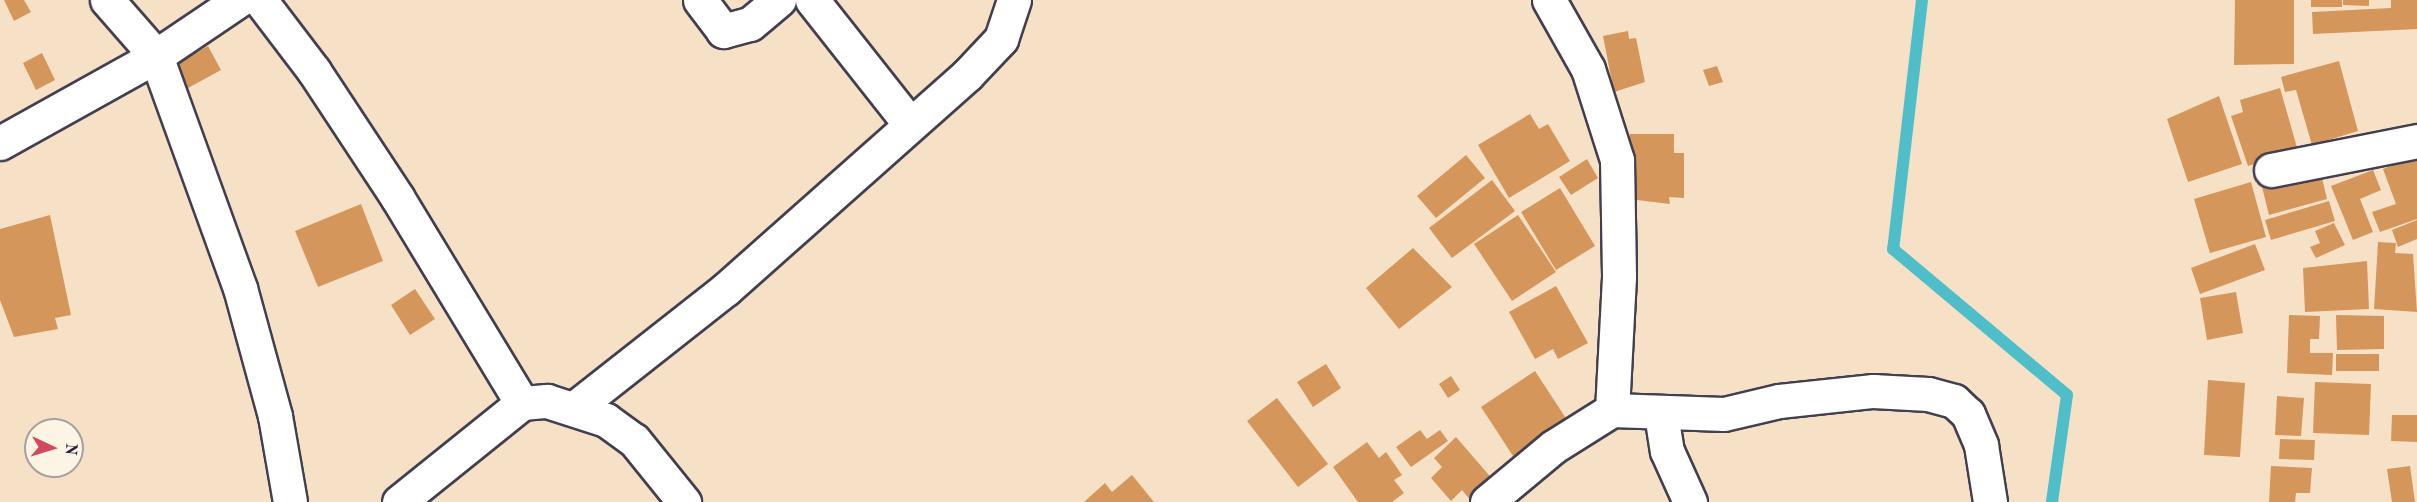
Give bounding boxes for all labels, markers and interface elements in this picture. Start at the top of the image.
north arrow [24,418,84,478]
text: N [62,442,78,456]

